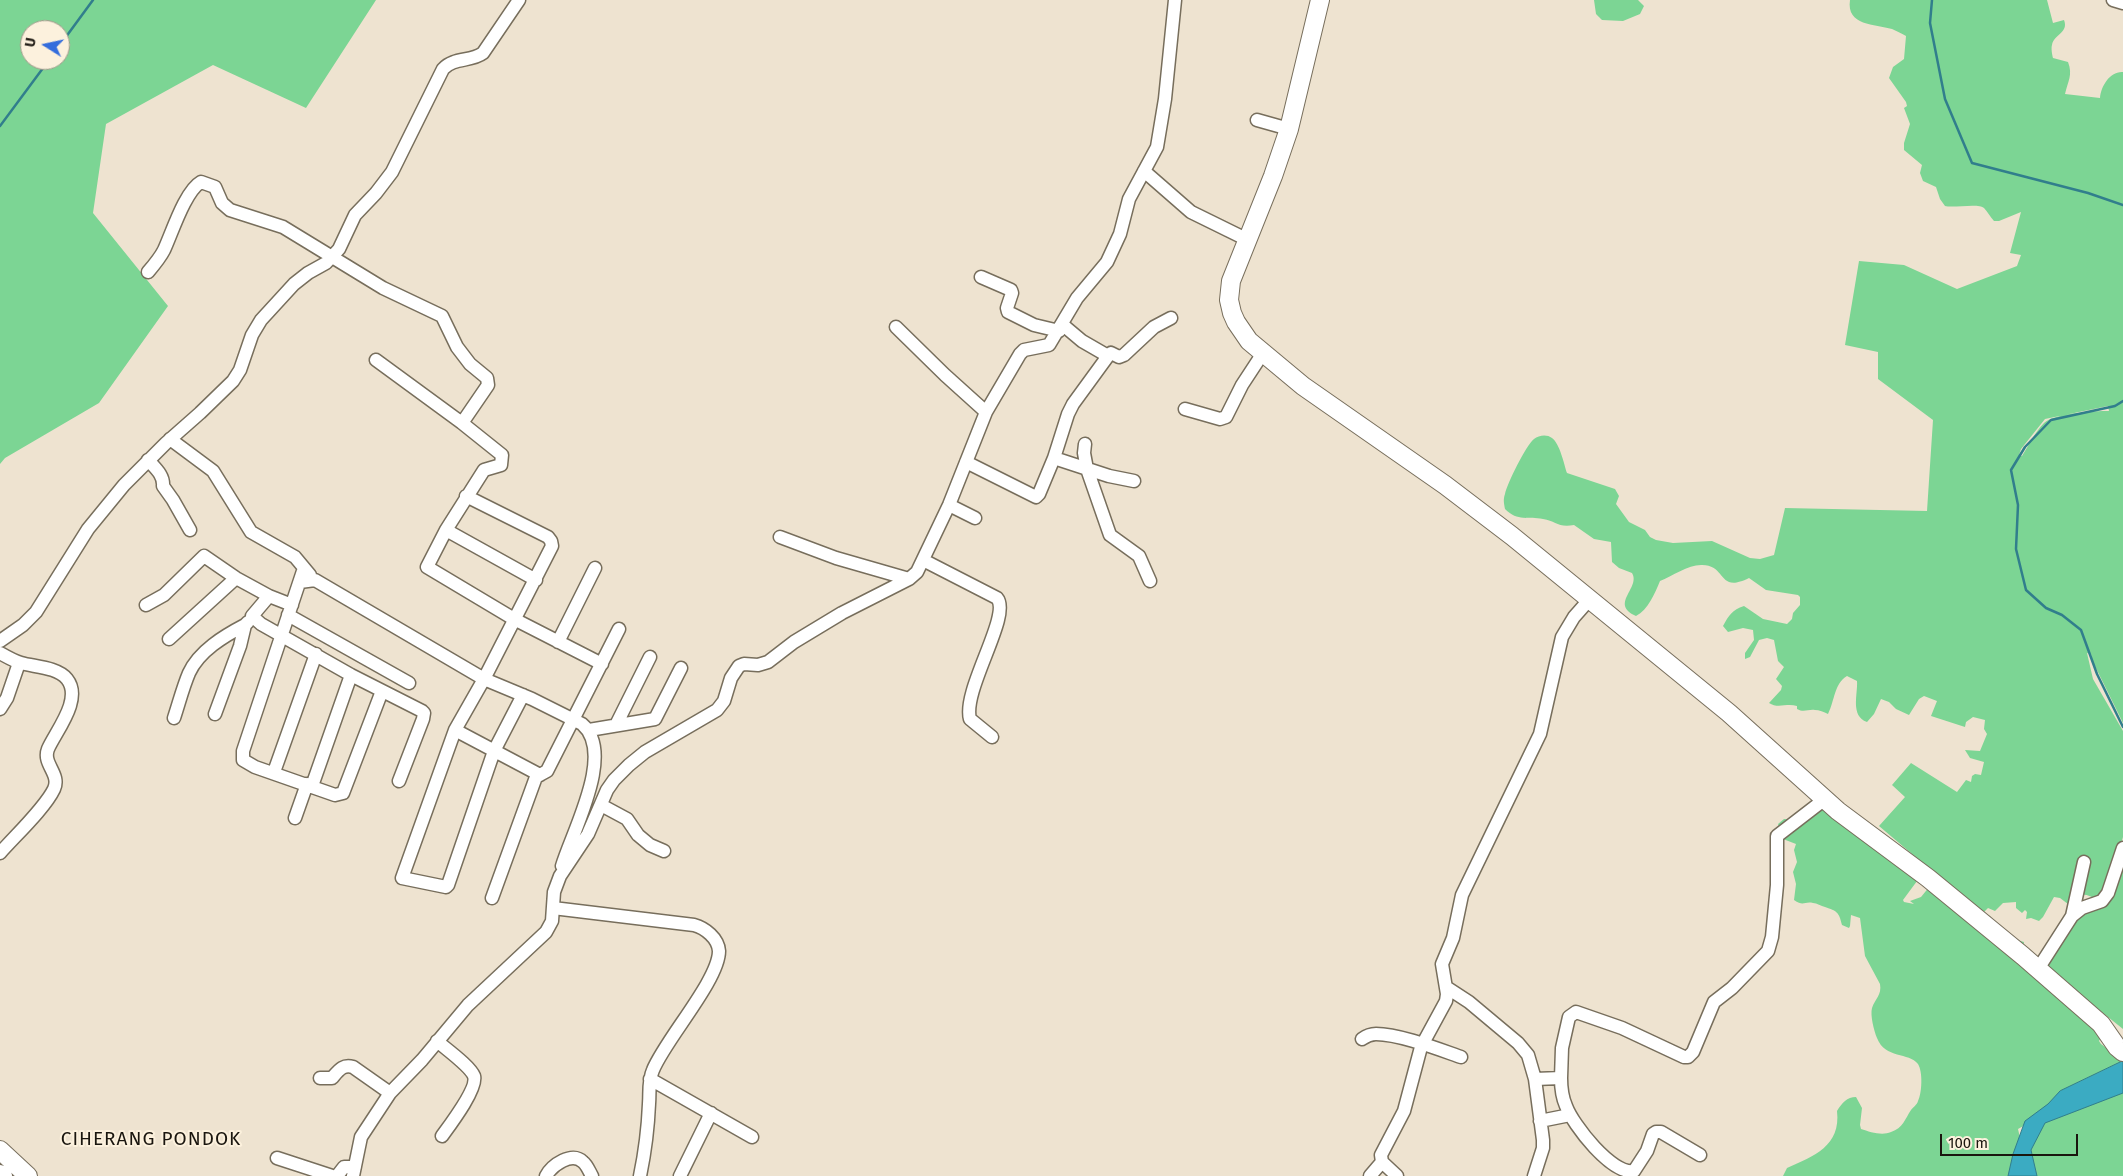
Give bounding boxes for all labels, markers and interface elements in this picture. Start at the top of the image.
north arrow [20,20,70,70]
text: U [22,37,40,48]
scale bar [1943,1124,2080,1156]
district label: CIHERANG PONDOK [59,1129,243,1151]
text: 100 m [1948,1134,1988,1152]

